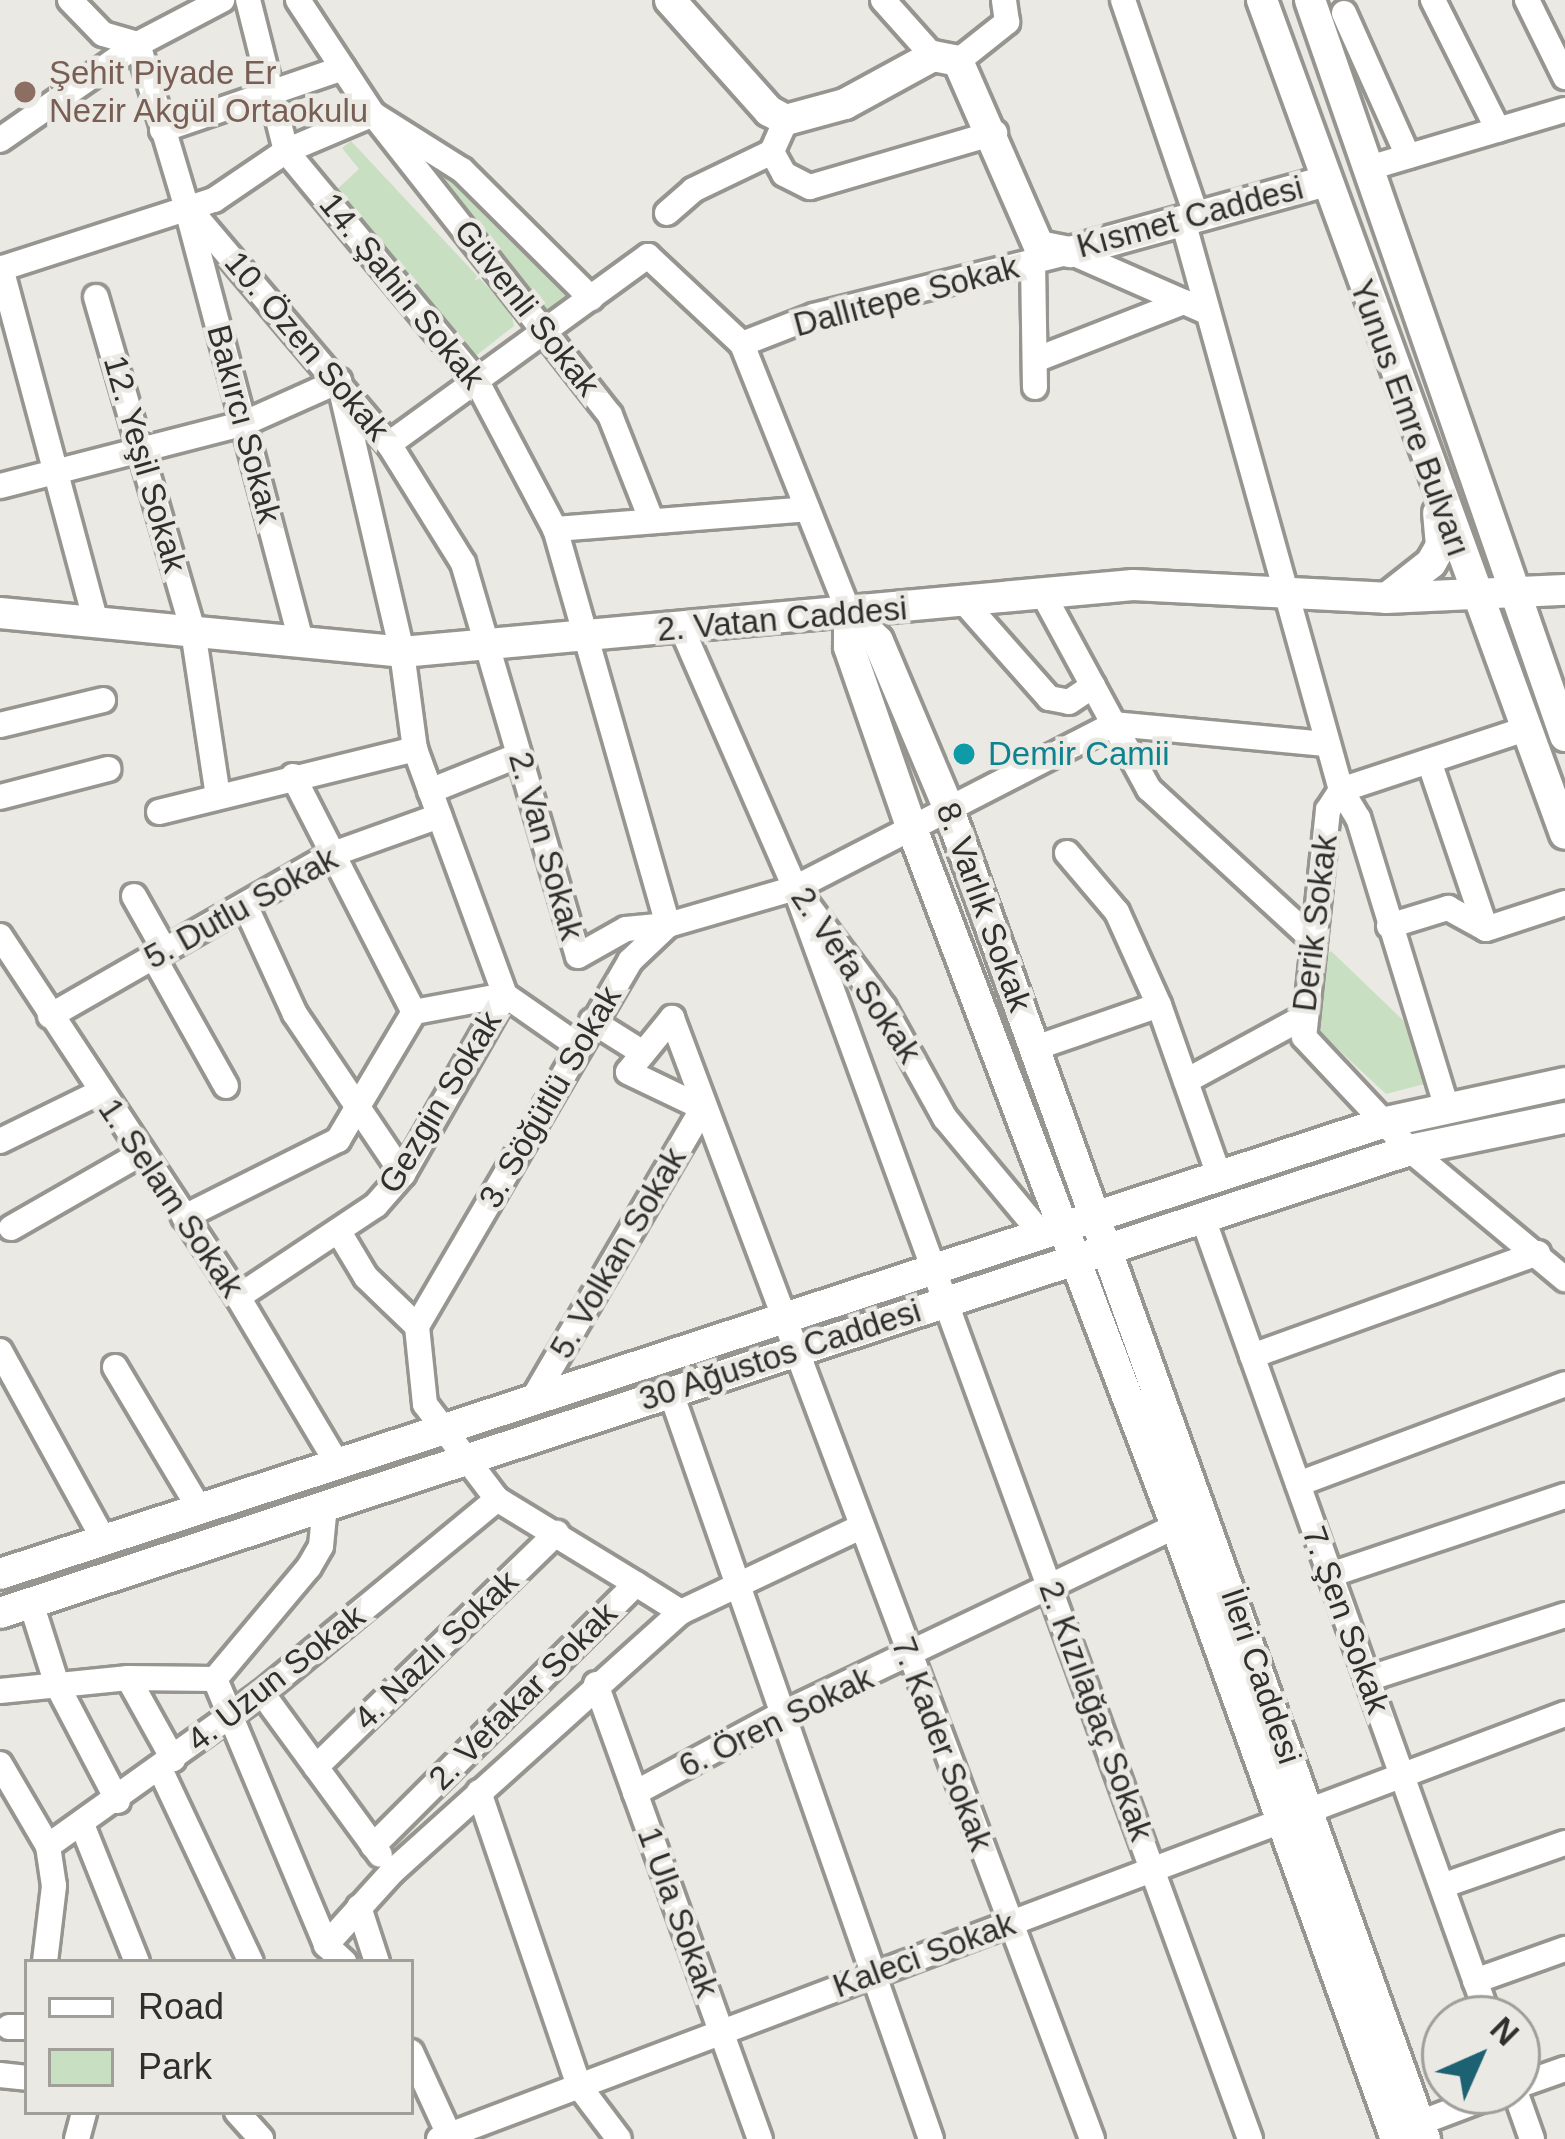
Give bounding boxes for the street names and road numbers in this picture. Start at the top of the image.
street label: Kısmet Caddesi [1072,168,1308,266]
street label: 14. Şahin Sokak [311,185,493,397]
street label: Güvenli Sokak [446,212,608,404]
street label: 10. Özen Sokak [216,243,398,449]
street label: Dallıtepe Sokak [789,247,1023,345]
street label: Yunus Emre Bulvarı [1342,274,1478,562]
street label: Bakırcı Sokak [199,321,289,527]
street label: 12. Yeşil Sokak [95,351,195,577]
street label: 2. Vatan Caddesi [655,588,909,650]
street label: 2. Van Sokak [500,747,592,945]
street label: 8. Varlık Sokak [928,797,1040,1017]
street label: Derik Sokak [1285,832,1345,1014]
street label: 5. Dutlu Sokak [138,839,344,977]
street label: 2. Vefa Sokak [783,880,929,1070]
street label: 3. Söğütlü Sokak [470,979,630,1215]
street label: Gezgin Sokak [370,1004,510,1200]
street label: 1. Selam Sokak [90,1091,252,1305]
street label: 5. Volkan Sokak [542,1141,694,1365]
street label: 30 Ağustos Caddesi [633,1291,927,1419]
street label: 7. Şen Sokak [1294,1521,1398,1719]
street label: 4. Nazlı Sokak [346,1562,526,1738]
street label: 2. Kızılağaç Sokak [1031,1576,1161,1846]
street label: İleri Caddesi [1212,1583,1310,1769]
street label: 2. Vefakar Sokak [421,1594,625,1798]
street label: 4. Uzun Sokak [179,1596,373,1760]
street label: 7. Kader Sokak [883,1632,1001,1856]
street label: 6. Ören Sokak [673,1658,879,1786]
street label: 1 Ula Sokak [629,1822,727,2002]
street label: Kaleci Sokak [828,1904,1020,2006]

